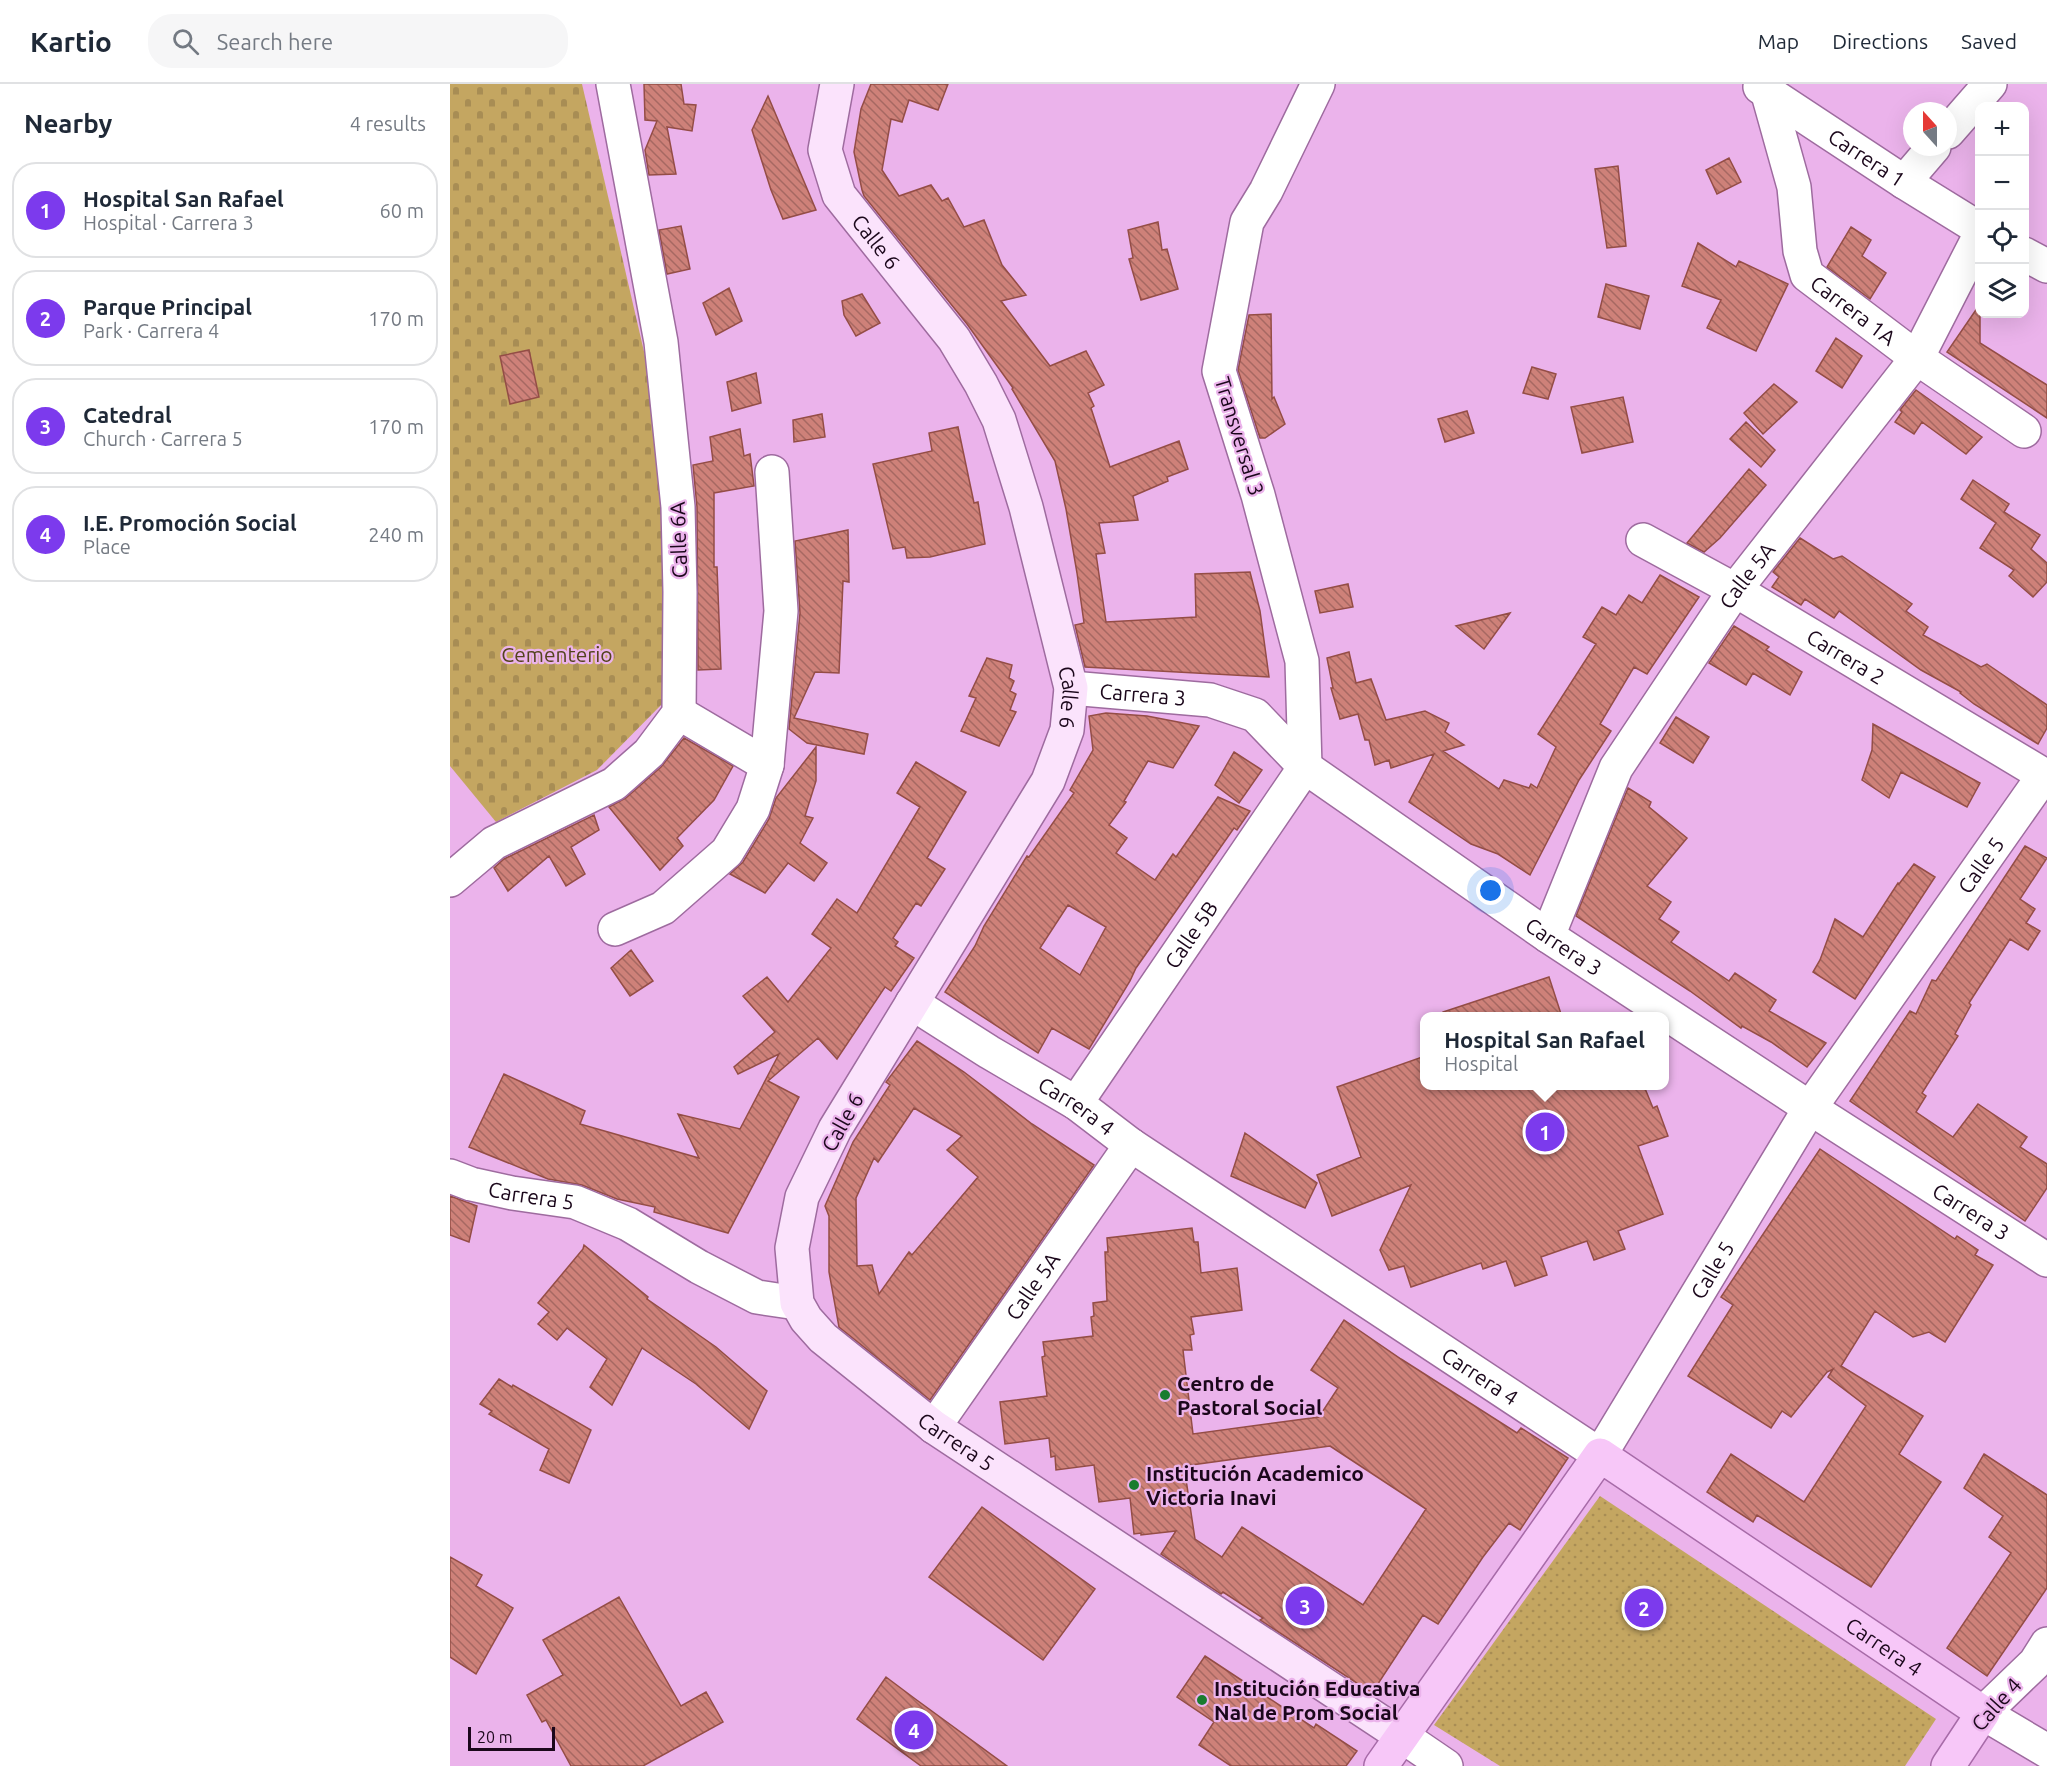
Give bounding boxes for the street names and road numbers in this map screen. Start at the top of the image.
street label: Carrera 1 [1824,124,1910,191]
street label: Calle 6 [847,210,905,274]
street label: Carrera 1A [1806,270,1901,350]
street label: Transversal 3 [1211,374,1269,498]
street label: Calle 6A [665,501,691,579]
street label: Calle 5A [1714,537,1780,613]
street label: Carrera 2 [1803,624,1889,689]
street label: Calle 6 [1054,663,1083,730]
street label: Carrera 3 [1099,679,1187,710]
street label: Calle 5 [1953,832,2009,898]
street label: Calle 5B [1159,896,1222,973]
street label: Carrera 3 [1521,912,1607,980]
street label: Carrera 4 [1034,1072,1119,1140]
street label: Calle 6 [816,1089,868,1155]
street label: Carrera 5 [486,1176,576,1214]
street label: Carrera 3 [1928,1178,2014,1245]
street label: Calle 5 [1686,1237,1739,1303]
street label: Calle 5A [1001,1247,1064,1324]
street label: Carrera 4 [1438,1342,1523,1410]
street label: Carrera 5 [913,1407,999,1476]
street label: Carrera 4 [1842,1612,1927,1681]
street label: Calle 4 [1966,1673,2026,1735]

